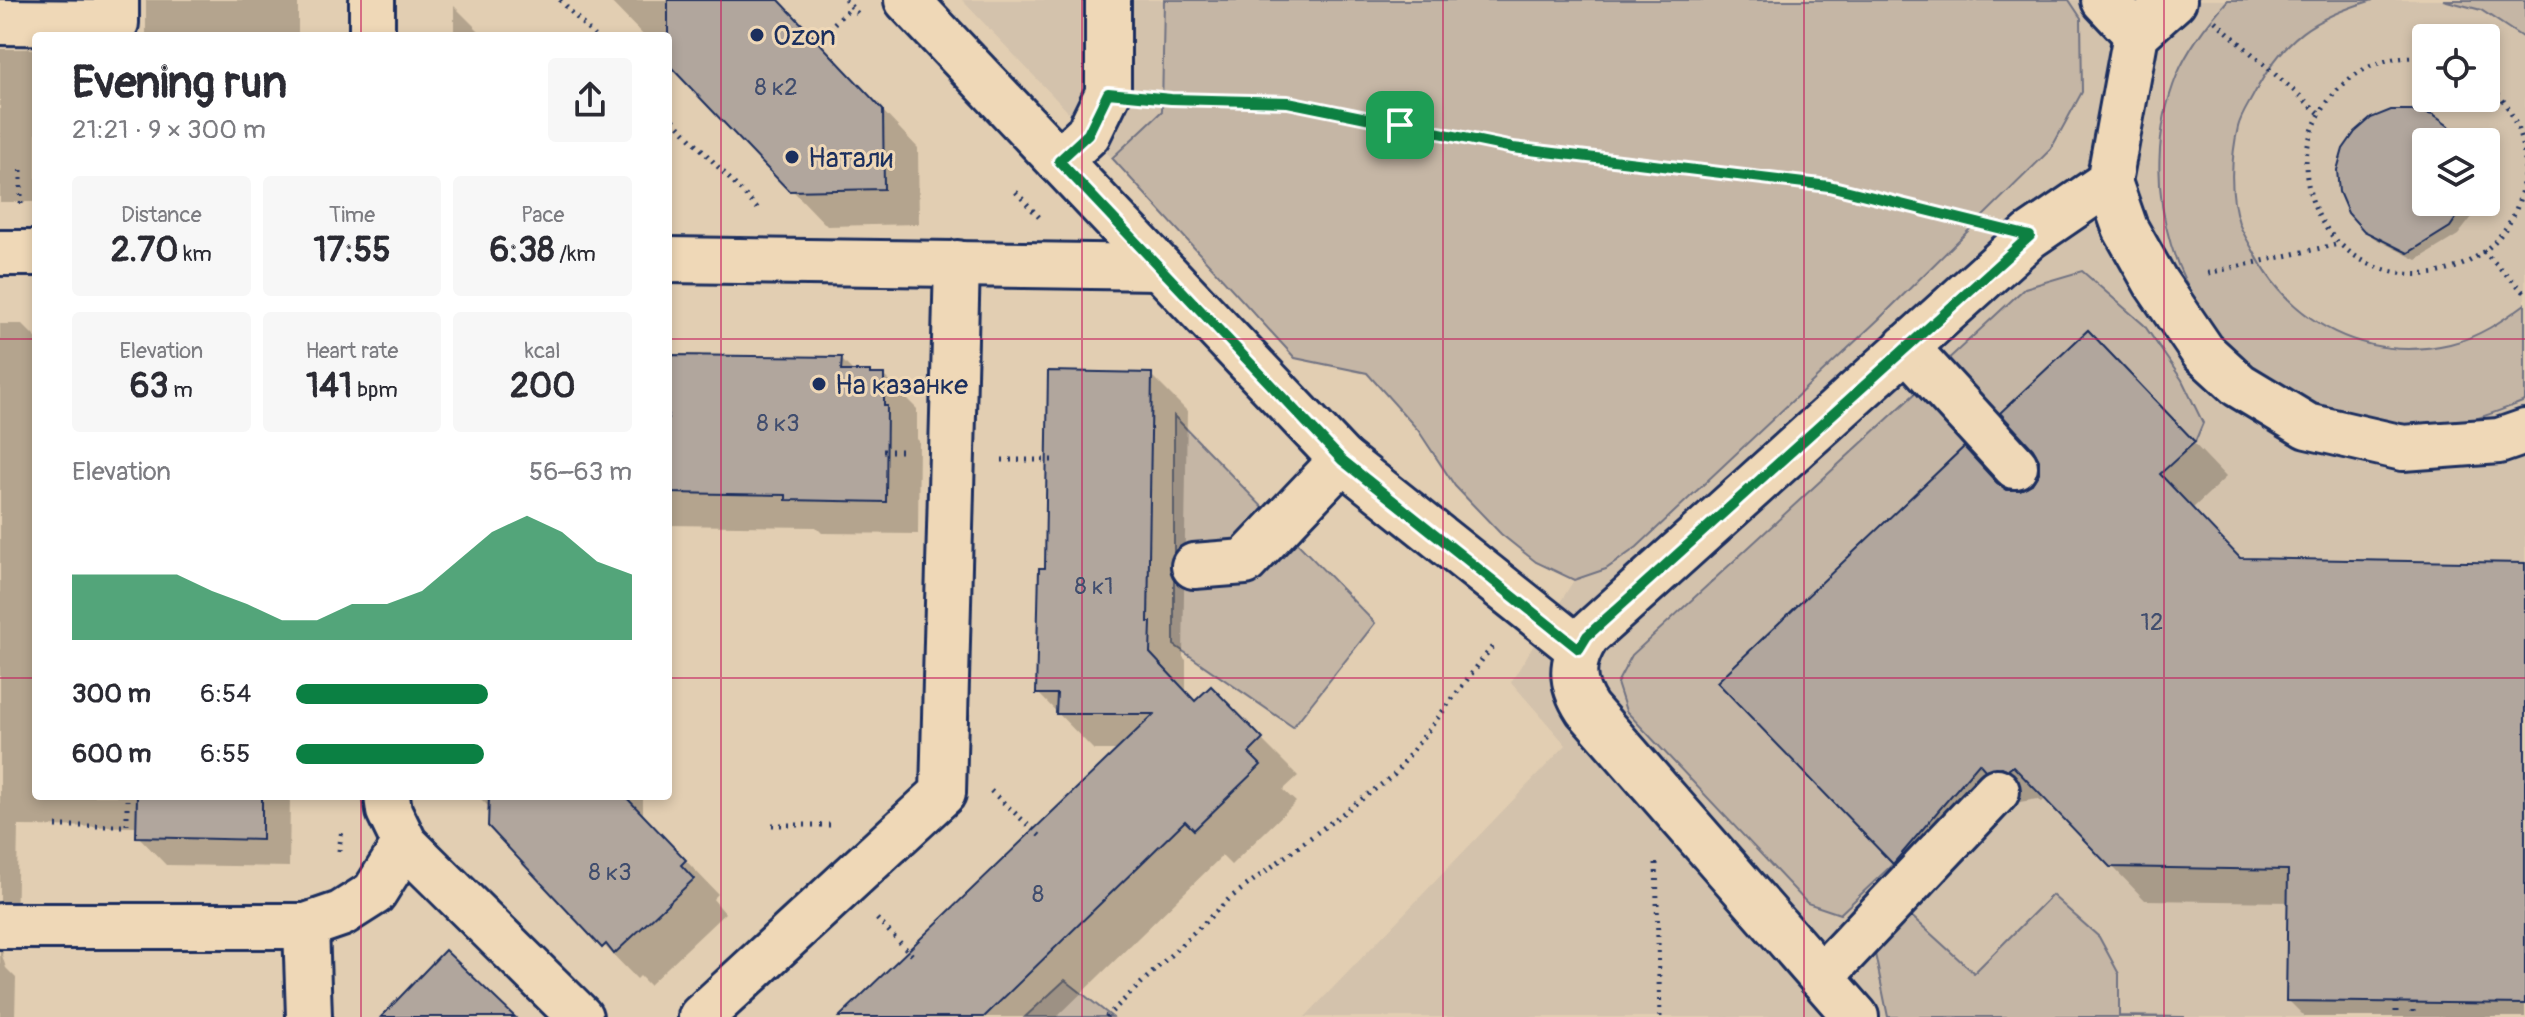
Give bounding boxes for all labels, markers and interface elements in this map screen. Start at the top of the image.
place label: Ozon [773,19,836,54]
map controls [2412,24,2500,216]
button: locate [2412,24,2500,112]
marker: Ozon [748,26,766,44]
text: Evening run [72,56,287,111]
button: share [548,58,632,142]
house number: 8 к2 [754,73,798,102]
pin [1366,91,1434,159]
icon: arrive [1378,103,1422,147]
text: 21:21 · 9 × 300 m [72,114,266,146]
button: layers [2412,128,2500,216]
place label: Натали [808,141,893,176]
marker: Натали [783,148,801,166]
text: Distance [121,201,202,229]
text: Time [329,201,375,229]
text: Pace [521,201,564,229]
text: 2.70 [111,229,178,272]
text: 17:55 [313,229,391,272]
text: 6:38 [489,229,554,272]
text: km [178,240,212,268]
text: /km [554,240,596,268]
text: Elevation [119,337,203,365]
text: Heart rate [306,337,398,365]
text: kcal [525,337,561,365]
text: 63 [130,365,169,408]
text: 141 [306,365,352,408]
text: 200 [510,365,575,408]
place label: На казанке [835,368,968,403]
marker: На казанке [810,375,828,393]
text: m [169,376,193,404]
text: bpm [352,376,398,404]
house number: 8 к3 [756,409,800,438]
text: Elevation [72,456,171,488]
text: 56–63 m [529,456,632,488]
house number: 8 к1 [1074,572,1114,601]
house number: 12 [2141,608,2163,637]
text: 300 m [72,678,151,710]
text: 6:54 [200,678,251,710]
text: 600 m [72,738,151,770]
text: 6:55 [200,738,250,770]
house number: 8 к3 [588,858,632,887]
house number: 8 [1032,880,1044,909]

